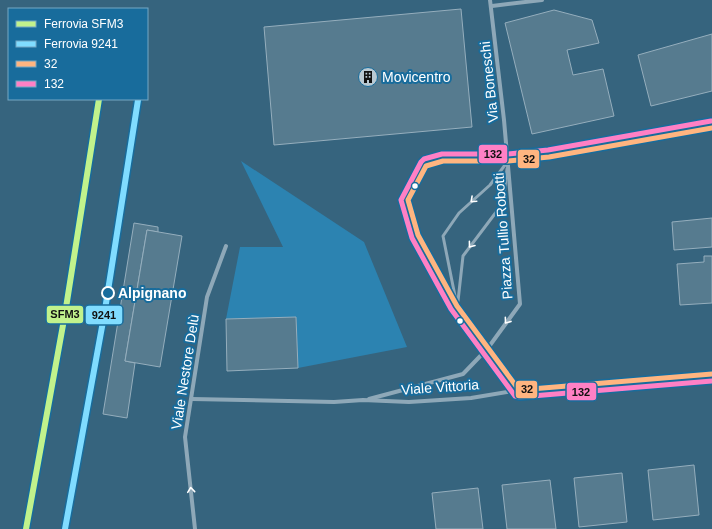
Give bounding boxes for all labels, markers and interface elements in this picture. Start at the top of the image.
legend [8,8,148,100]
text: Ferrovia SFM3 [44,17,124,31]
text: Ferrovia 9241 [44,37,118,51]
street label: Via Boneschi [477,41,501,123]
text: 32 [44,57,58,71]
building icon: Movicentro [357,66,379,88]
place label: Movicentro [382,69,451,85]
text: 132 [44,77,64,91]
line badge: 132 [478,144,508,164]
text: 132 [484,148,502,160]
line badge: 32 [517,149,540,169]
text: 32 [523,153,535,165]
street label: Piazza Tullio Robotti [491,172,515,300]
unlabelled marker [410,181,420,191]
one-way arrow [470,196,478,203]
one-way arrow [469,241,476,248]
place label: Alpignano [118,285,186,301]
marker: Alpignano [101,286,115,300]
line badge: SFM3 [46,305,84,324]
line badge: 9241 [85,305,123,325]
text: SFM3 [50,308,80,320]
text: 9241 [92,309,116,321]
street label: Viale Nestore Delù [168,313,202,431]
unlabelled marker [455,316,465,326]
one-way arrow [505,317,512,324]
street label: Viale Vittoria [400,376,480,398]
line badge: 32 [515,380,538,399]
line badge: 132 [566,382,597,401]
text: 32 [521,383,533,395]
text: 132 [572,386,590,398]
one-way arrow [187,487,196,493]

